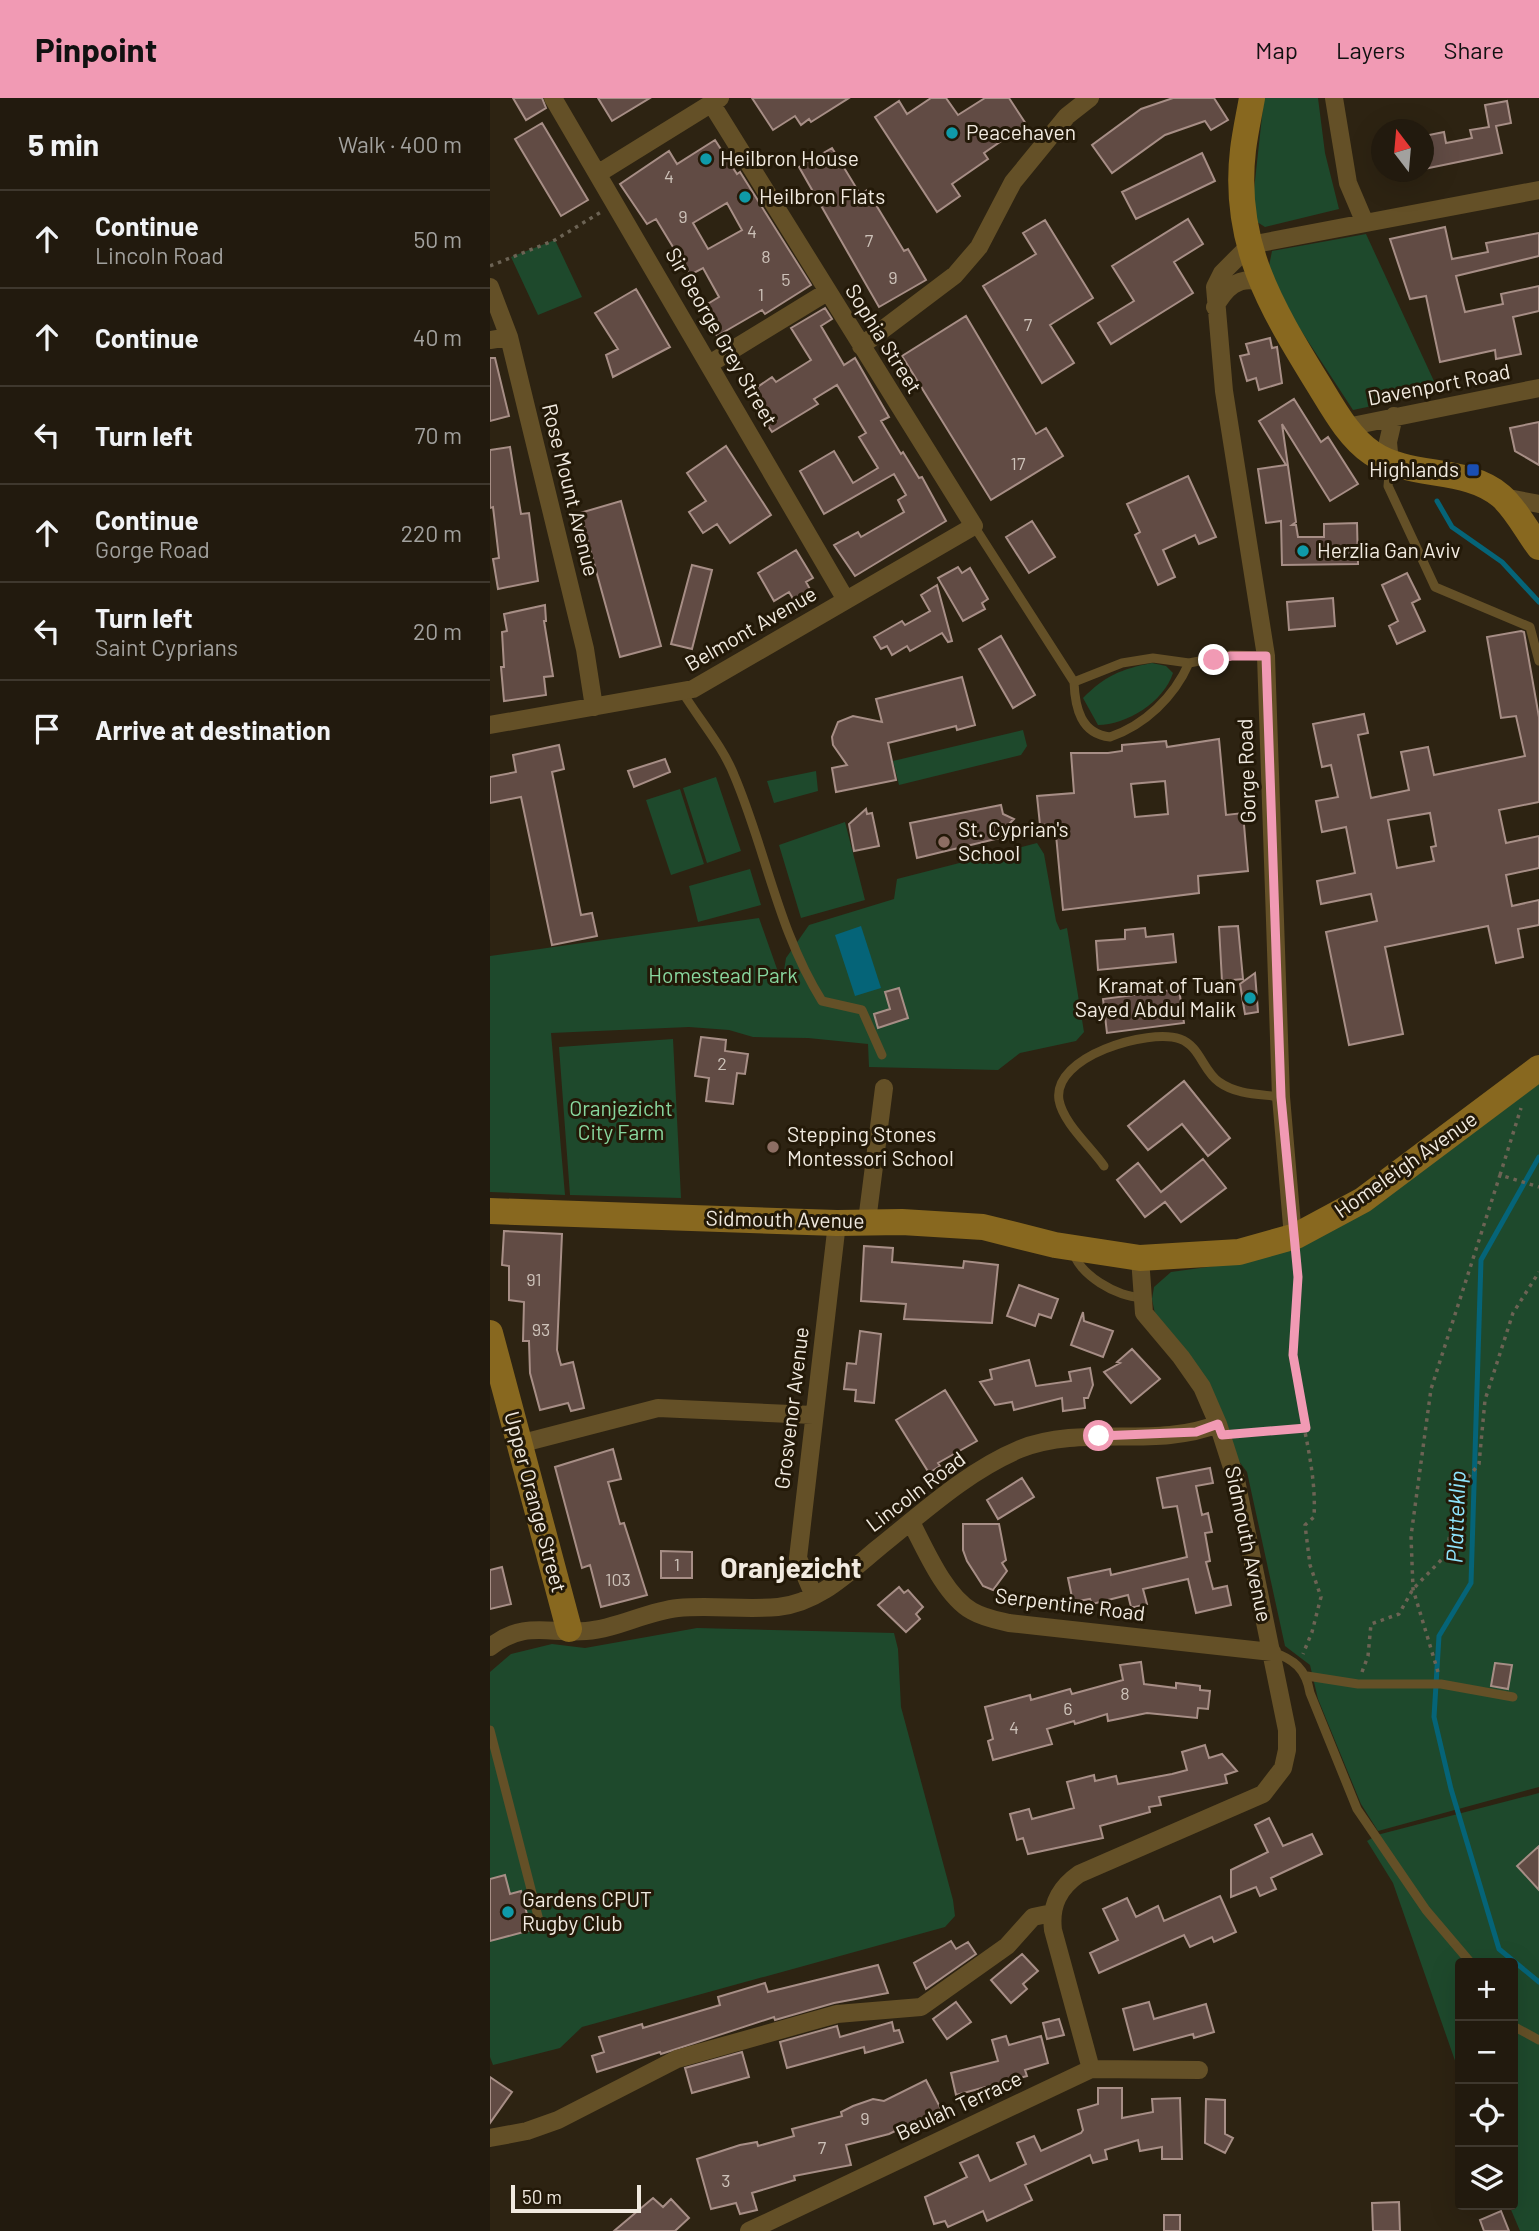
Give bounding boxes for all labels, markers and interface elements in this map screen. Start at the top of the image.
text: Pinpoint [35,29,157,69]
text: Map [1255,35,1298,64]
text: Layers [1336,35,1405,64]
text: Share [1443,35,1504,64]
place label: Peacehaven [966,119,1076,144]
north arrow [1371,119,1434,182]
marker: Peacehaven [944,125,960,141]
text: 5 min [28,126,99,162]
text: Walk · 400 m [338,130,462,158]
place label: Heilbron House [720,145,859,170]
marker: Heilbron House [698,151,714,167]
house number: 4 [664,165,674,187]
place label: Heilbron Flats [759,183,885,208]
marker: Heilbron Flats [737,189,753,205]
house number: 9 [678,205,688,227]
text: Continue [95,210,199,241]
icon: ahead [28,220,66,258]
house number: 4 [747,220,757,242]
text: 50 m [414,225,462,253]
house number: 7 [865,229,874,251]
text: Lincoln Road [95,241,224,269]
street label: Sir George Grey Street [661,243,784,430]
house number: 8 [761,245,771,267]
house number: 9 [888,266,898,288]
house number: 5 [781,268,791,290]
street label: Sophia Street [841,279,928,398]
house number: 1 [758,283,764,305]
house number: 7 [1024,313,1033,335]
icon: ahead [28,318,66,356]
text: Continue [95,322,199,353]
text: 40 m [413,323,462,351]
street label: Davenport Road [1365,357,1512,410]
street label: Rose Mount Avenue [538,401,605,579]
icon: left [28,416,66,454]
text: Turn left [95,420,193,451]
text: 70 m [415,421,462,449]
house number: 17 [1011,452,1026,474]
place label: Highlands [1369,456,1459,481]
marker: Highlands [1465,462,1481,478]
text: Continue [95,504,199,535]
icon: ahead [28,514,66,552]
text: 220 m [401,519,462,547]
text: Gorge Road [95,535,210,563]
place label: Herzlia Gan Aviv [1317,537,1461,562]
marker: Herzlia Gan Aviv [1295,543,1311,559]
street label: Belmont Avenue [680,580,820,675]
text: Turn left [95,602,193,633]
icon: left [28,612,66,650]
text: 20 m [413,617,462,645]
text: Saint Cyprians [95,633,238,661]
route end [1198,644,1229,675]
icon: arrive [28,710,66,748]
text: Arrive at destination [95,714,331,745]
street label: Gorge Road [1231,718,1260,824]
place label: St. Cyprian's School [958,816,1069,865]
marker: St. Cyprian's School [936,834,952,850]
park label: Homestead Park [648,962,798,987]
place label: Kramat of Tuan Sayed Abdul Malik [1075,972,1236,1021]
marker: Kramat of Tuan Sayed Abdul Malik [1242,990,1258,1006]
house number: 2 [717,1052,727,1074]
park label: Oranjezicht City Farm [569,1095,673,1144]
street label: Homeleigh Avenue [1329,1105,1481,1222]
place label: Stepping Stones Montessori School [787,1121,954,1170]
marker: Stepping Stones Montessori School [765,1139,781,1155]
street label: Sidmouth Avenue [705,1205,865,1232]
house number: 91 [526,1268,542,1290]
house number: 93 [532,1318,550,1340]
street label: Grosvenor Avenue [768,1325,813,1490]
street label: Upper Orange Street [500,1408,573,1595]
route start [1083,1420,1114,1451]
street label: Lincoln Road [861,1445,970,1536]
street label: Sidmouth Avenue [1221,1463,1278,1624]
water label: Platteklip [1439,1470,1471,1564]
district label: Oranjezicht [720,1550,862,1584]
house number: 1 [674,1553,680,1575]
house number: 103 [605,1568,631,1590]
street label: Serpentine Road [994,1582,1147,1625]
house number: 8 [1120,1682,1130,1704]
house number: 6 [1063,1697,1073,1719]
house number: 4 [1009,1716,1019,1738]
place label: Gardens CPUT Rugby Club [522,1886,652,1935]
marker: Gardens CPUT Rugby Club [500,1904,516,1920]
map controls [1455,1958,1518,2210]
button: + [1455,1958,1518,2021]
button: − [1455,2021,1518,2084]
street label: Beulah Terrace [891,2064,1025,2145]
button: locate [1455,2084,1518,2147]
house number: 9 [860,2107,870,2129]
house number: 7 [818,2136,827,2158]
button: layers [1455,2147,1518,2210]
house number: 3 [721,2169,731,2191]
scale bar [511,2182,640,2214]
text: 50 m [522,2185,562,2208]

